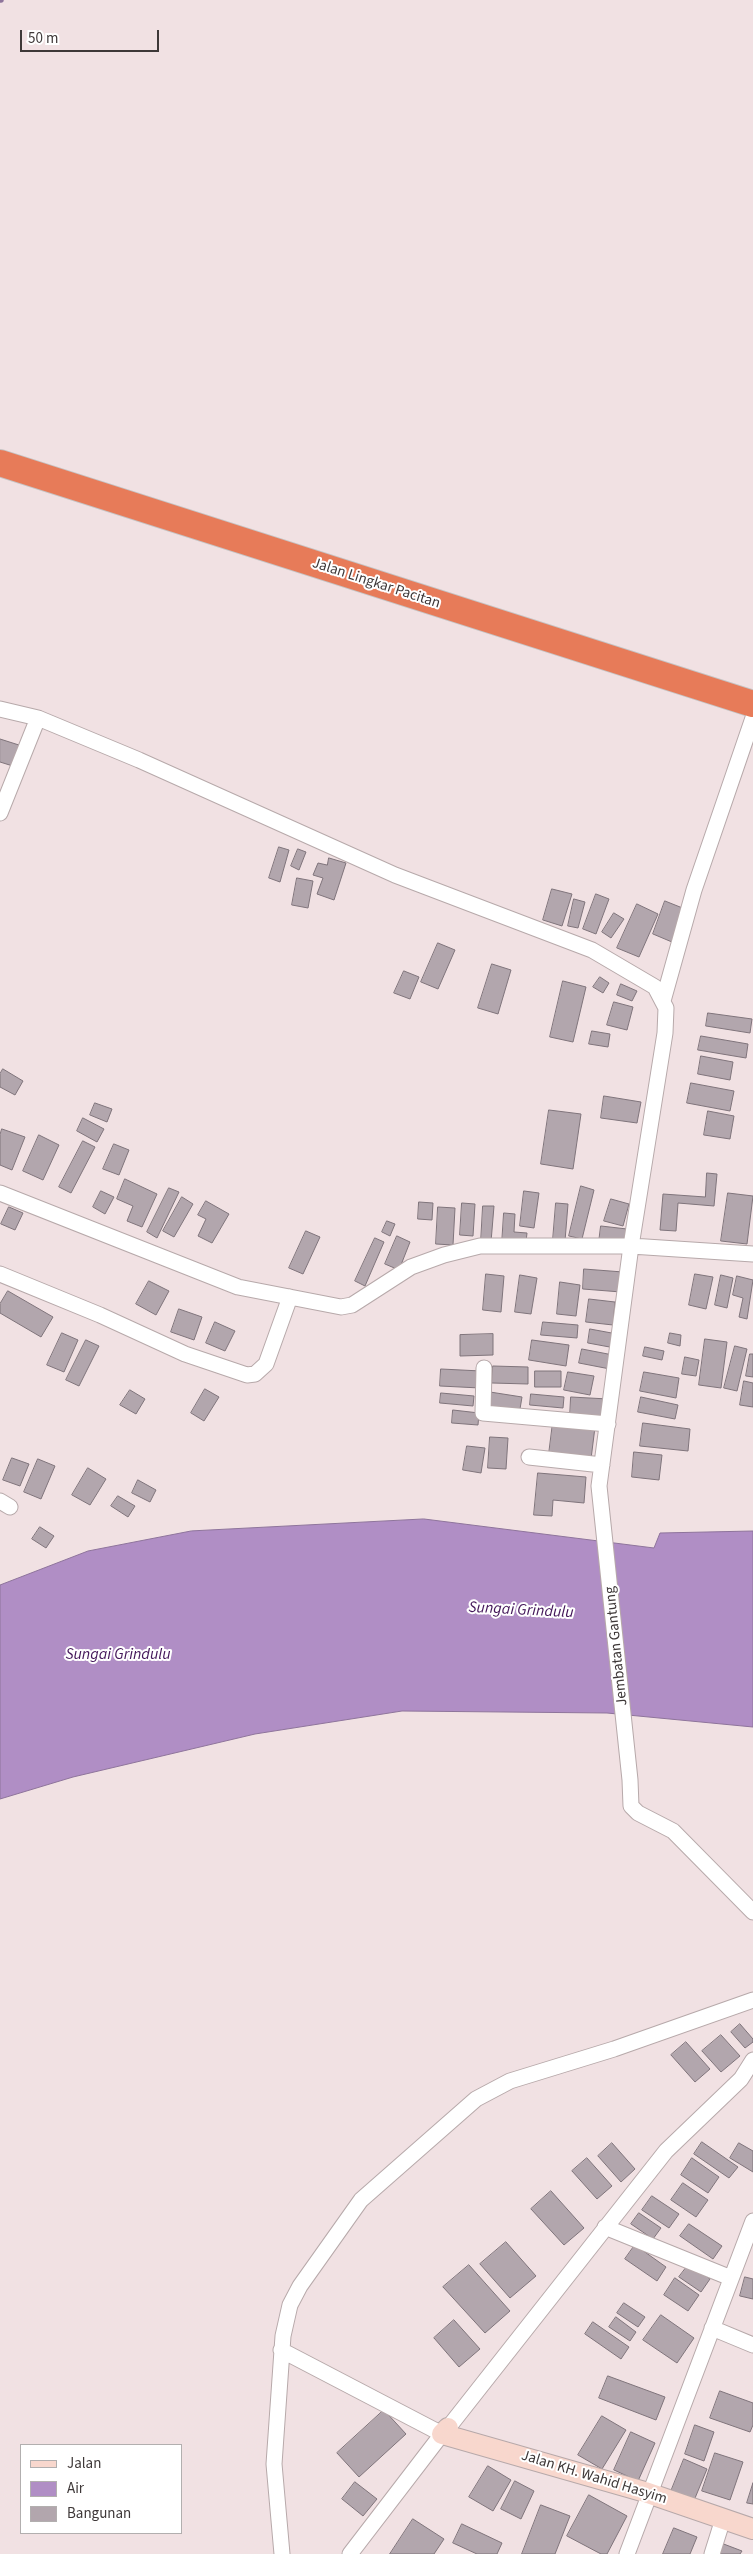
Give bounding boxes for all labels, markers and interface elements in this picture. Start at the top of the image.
scale bar [22,20,161,52]
text: 50 m [28,28,58,49]
street label: Jalan Lingkar Pacitan [310,555,442,613]
street label: Jembatan Gantung [602,1585,632,1707]
water label: Sungai Grindulu [468,1599,574,1623]
water label: Sungai Grindulu [65,1645,171,1665]
legend [20,2444,182,2534]
street label: Jalan KH. Wahid Hasyim [519,2447,669,2509]
text: Jalan [67,2453,101,2474]
text: Air [67,2478,84,2499]
text: Bangunan [67,2503,131,2524]

